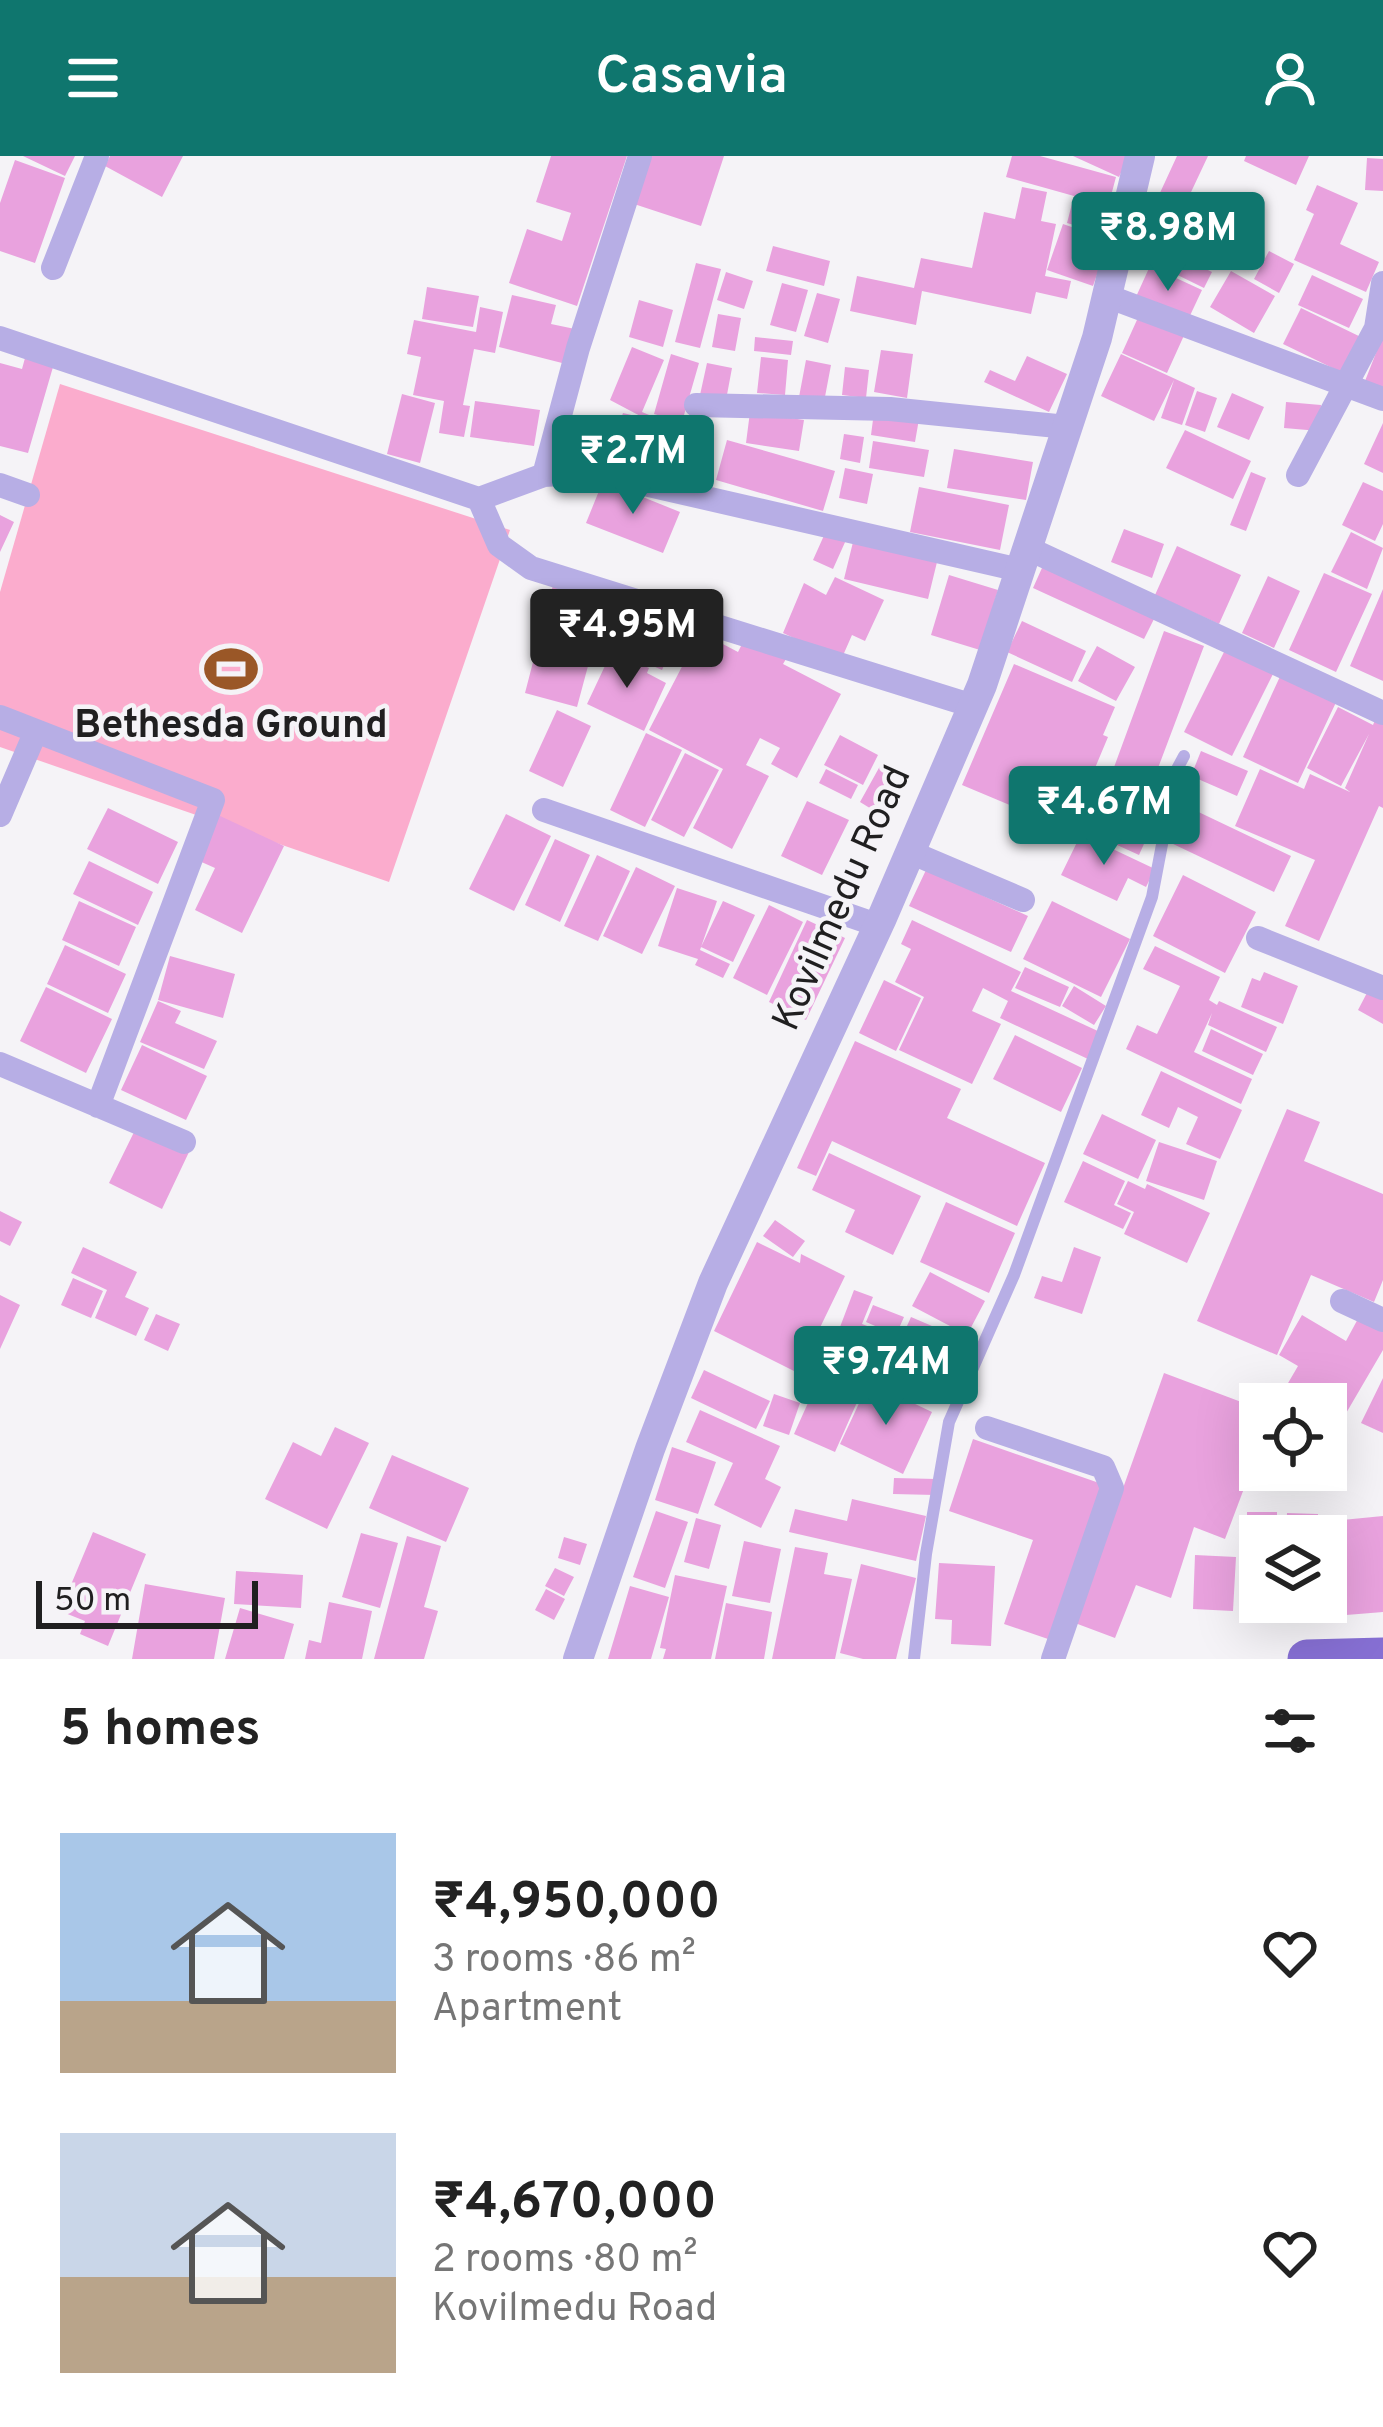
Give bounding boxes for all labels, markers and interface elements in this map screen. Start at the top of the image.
text: Casavia [595,44,788,113]
icon: menu [60,45,126,111]
icon: person [1257,45,1323,111]
pin: ₹8.98M [1070,192,1266,294]
text: ₹8.98M [1099,206,1237,255]
pin: ₹2.7M [549,415,717,517]
text: ₹2.7M [579,429,687,478]
pin: ₹4.95M [529,589,725,691]
text: ₹4.95M [557,603,697,652]
sports icon: Bethesda Ground [202,640,260,698]
place label: Bethesda Ground [74,703,388,752]
street label: Kovilmedu Road [764,759,924,1039]
pin: ₹4.67M [1006,766,1202,868]
text: ₹4.67M [1036,780,1172,829]
pin: ₹9.74M [788,1326,984,1428]
text: ₹9.74M [821,1340,951,1389]
map controls [1239,1383,1347,1623]
button: locate [1239,1383,1347,1491]
button: layers [1239,1515,1347,1623]
scale bar [36,1575,258,1628]
text: 50 m [54,1581,131,1623]
icon: filters [1257,1698,1323,1764]
text: 5 homes [60,1699,261,1764]
text: ₹4,950,000 [432,1872,720,1937]
icon: home [156,1881,300,2025]
icon: heart [1257,1920,1323,1986]
text: 3 rooms · 86 m² [432,1937,696,1986]
text: Apartment [432,1986,622,2035]
text: ₹4,670,000 [432,2172,717,2237]
icon: home [156,2181,300,2325]
icon: heart [1257,2220,1323,2286]
text: 2 rooms · 80 m² [432,2237,698,2286]
text: Kovilmedu Road [432,2286,717,2335]

